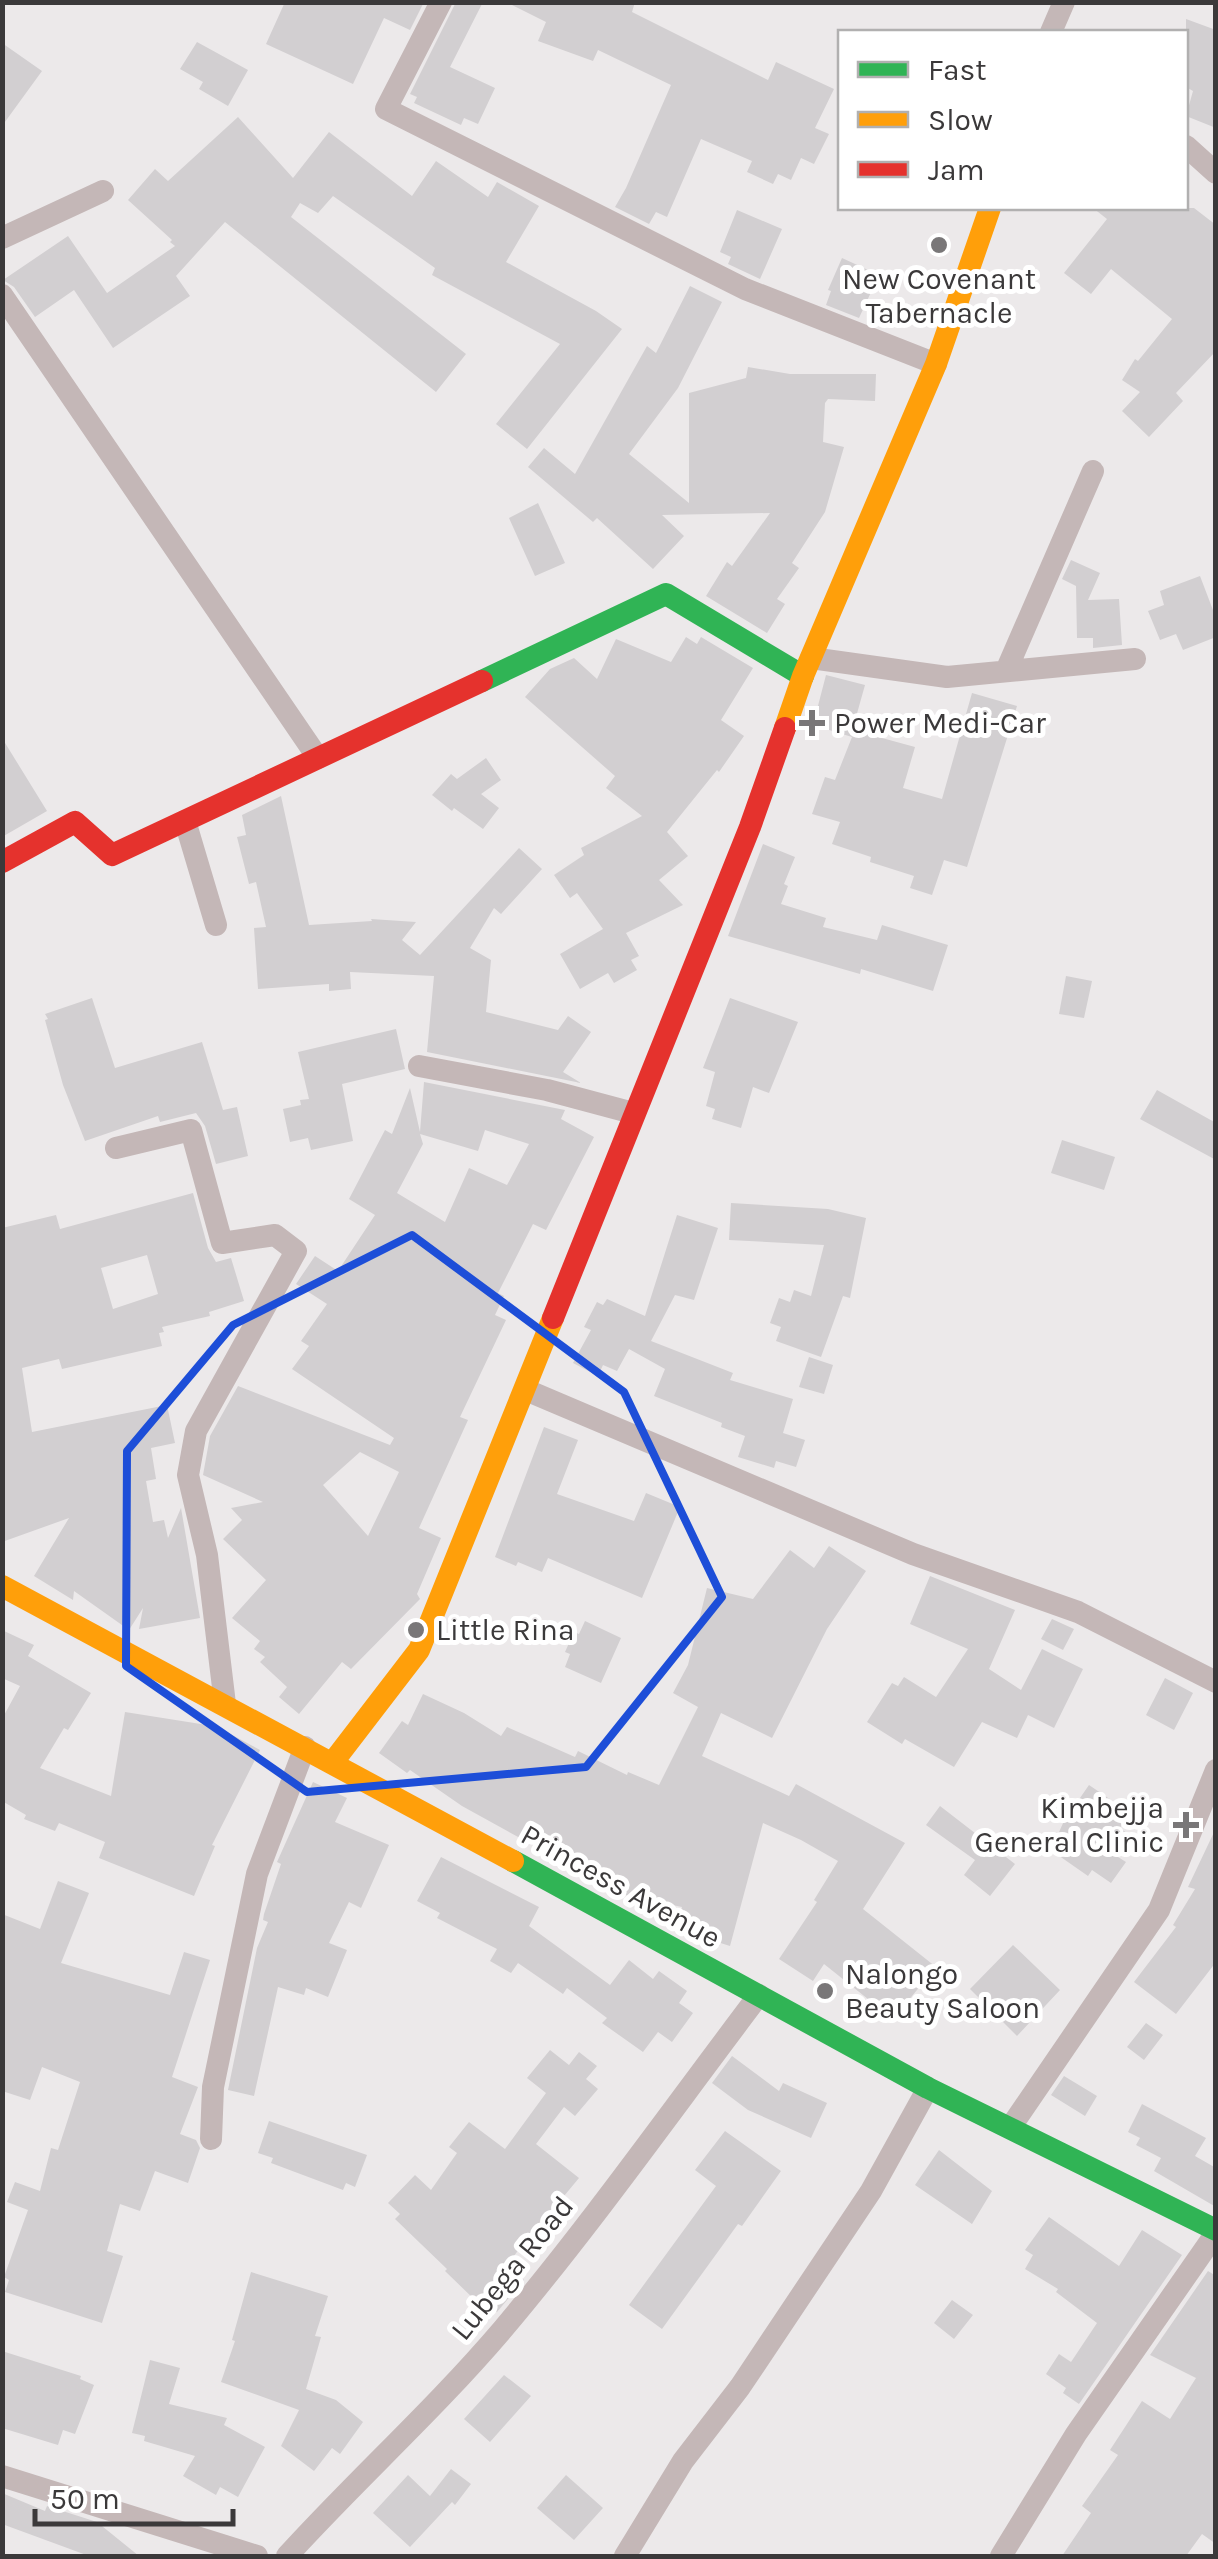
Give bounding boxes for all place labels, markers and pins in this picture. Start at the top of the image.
marker: New Covenant Tabernacle [928,234,950,256]
place label: New Covenant Tabernacle [842,261,1036,331]
place label: Power Medi-Car [834,705,1046,741]
marker: Power Medi-Car [799,710,825,736]
place label: Little Rina [436,1612,574,1648]
marker: Little Rina [405,1619,427,1641]
place label: Kimbejja General Clinic [975,1790,1164,1860]
marker: Kimbejja General Clinic [1173,1812,1199,1838]
place label: Nalongo Beauty Saloon [845,1956,1040,2026]
marker: Nalongo Beauty Saloon [814,1980,836,2002]

